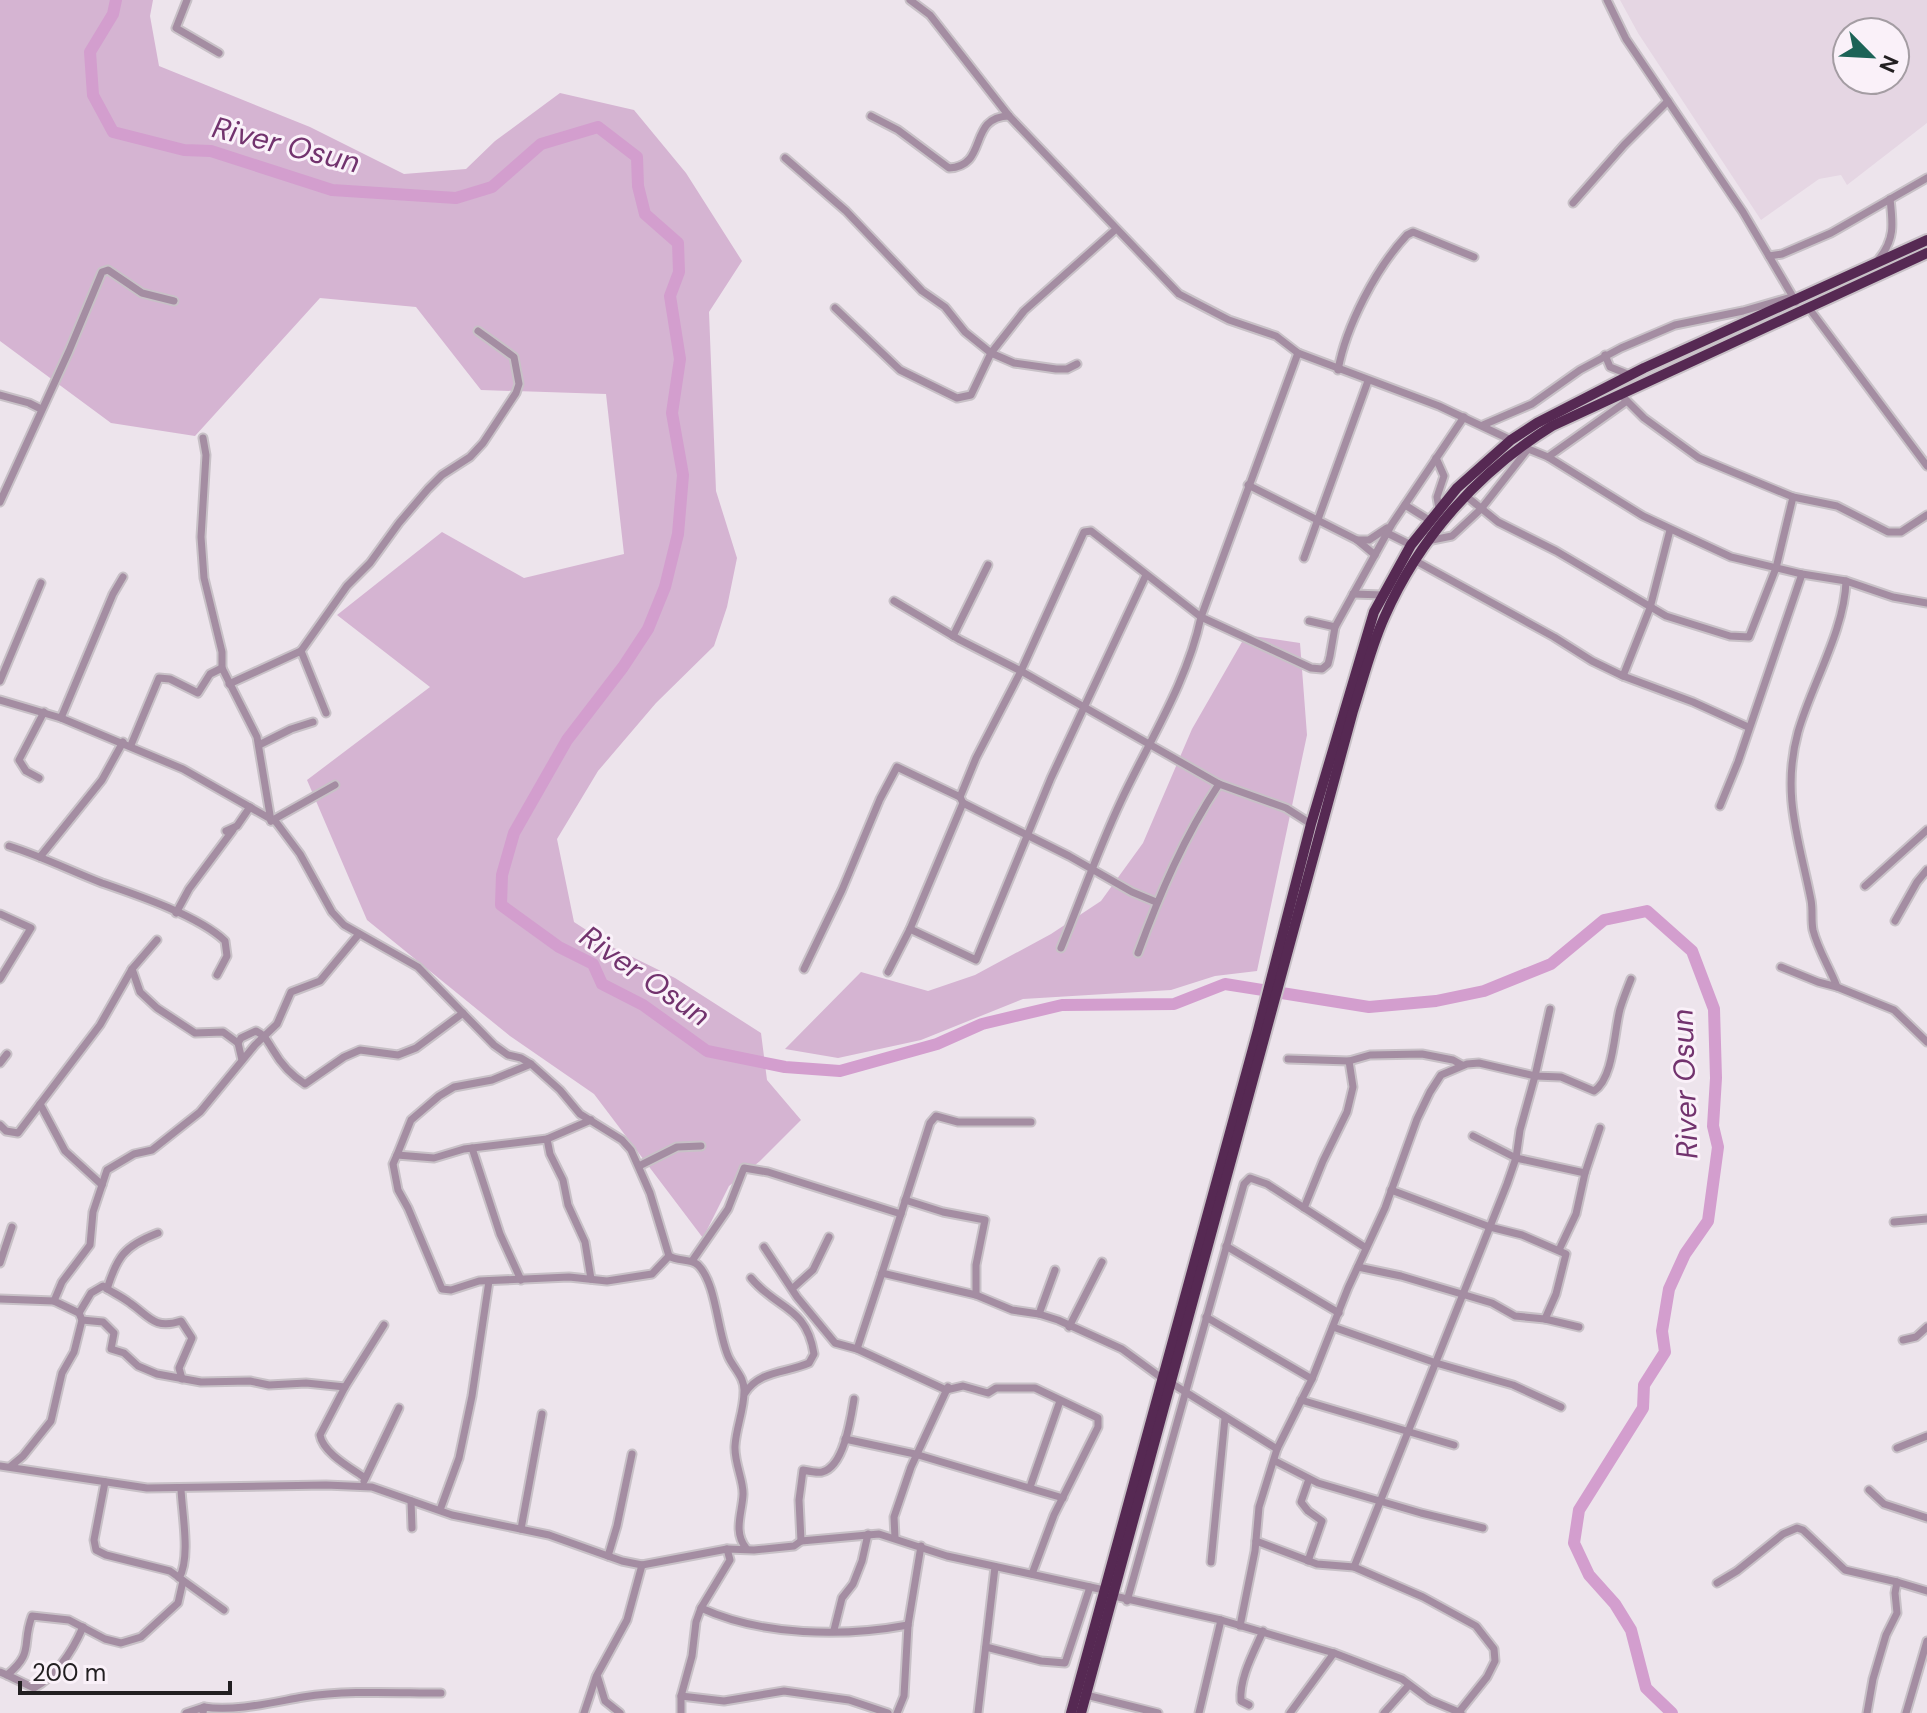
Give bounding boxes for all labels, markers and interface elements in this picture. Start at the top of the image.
north arrow [1831,16,1911,96]
text: N [1872,51,1905,77]
water label: River Osun [208,107,364,182]
water label: River Osun [572,916,718,1035]
water label: River Osun [1662,1008,1707,1160]
scale bar [20,1645,230,1695]
text: 200 m [32,1657,106,1688]

